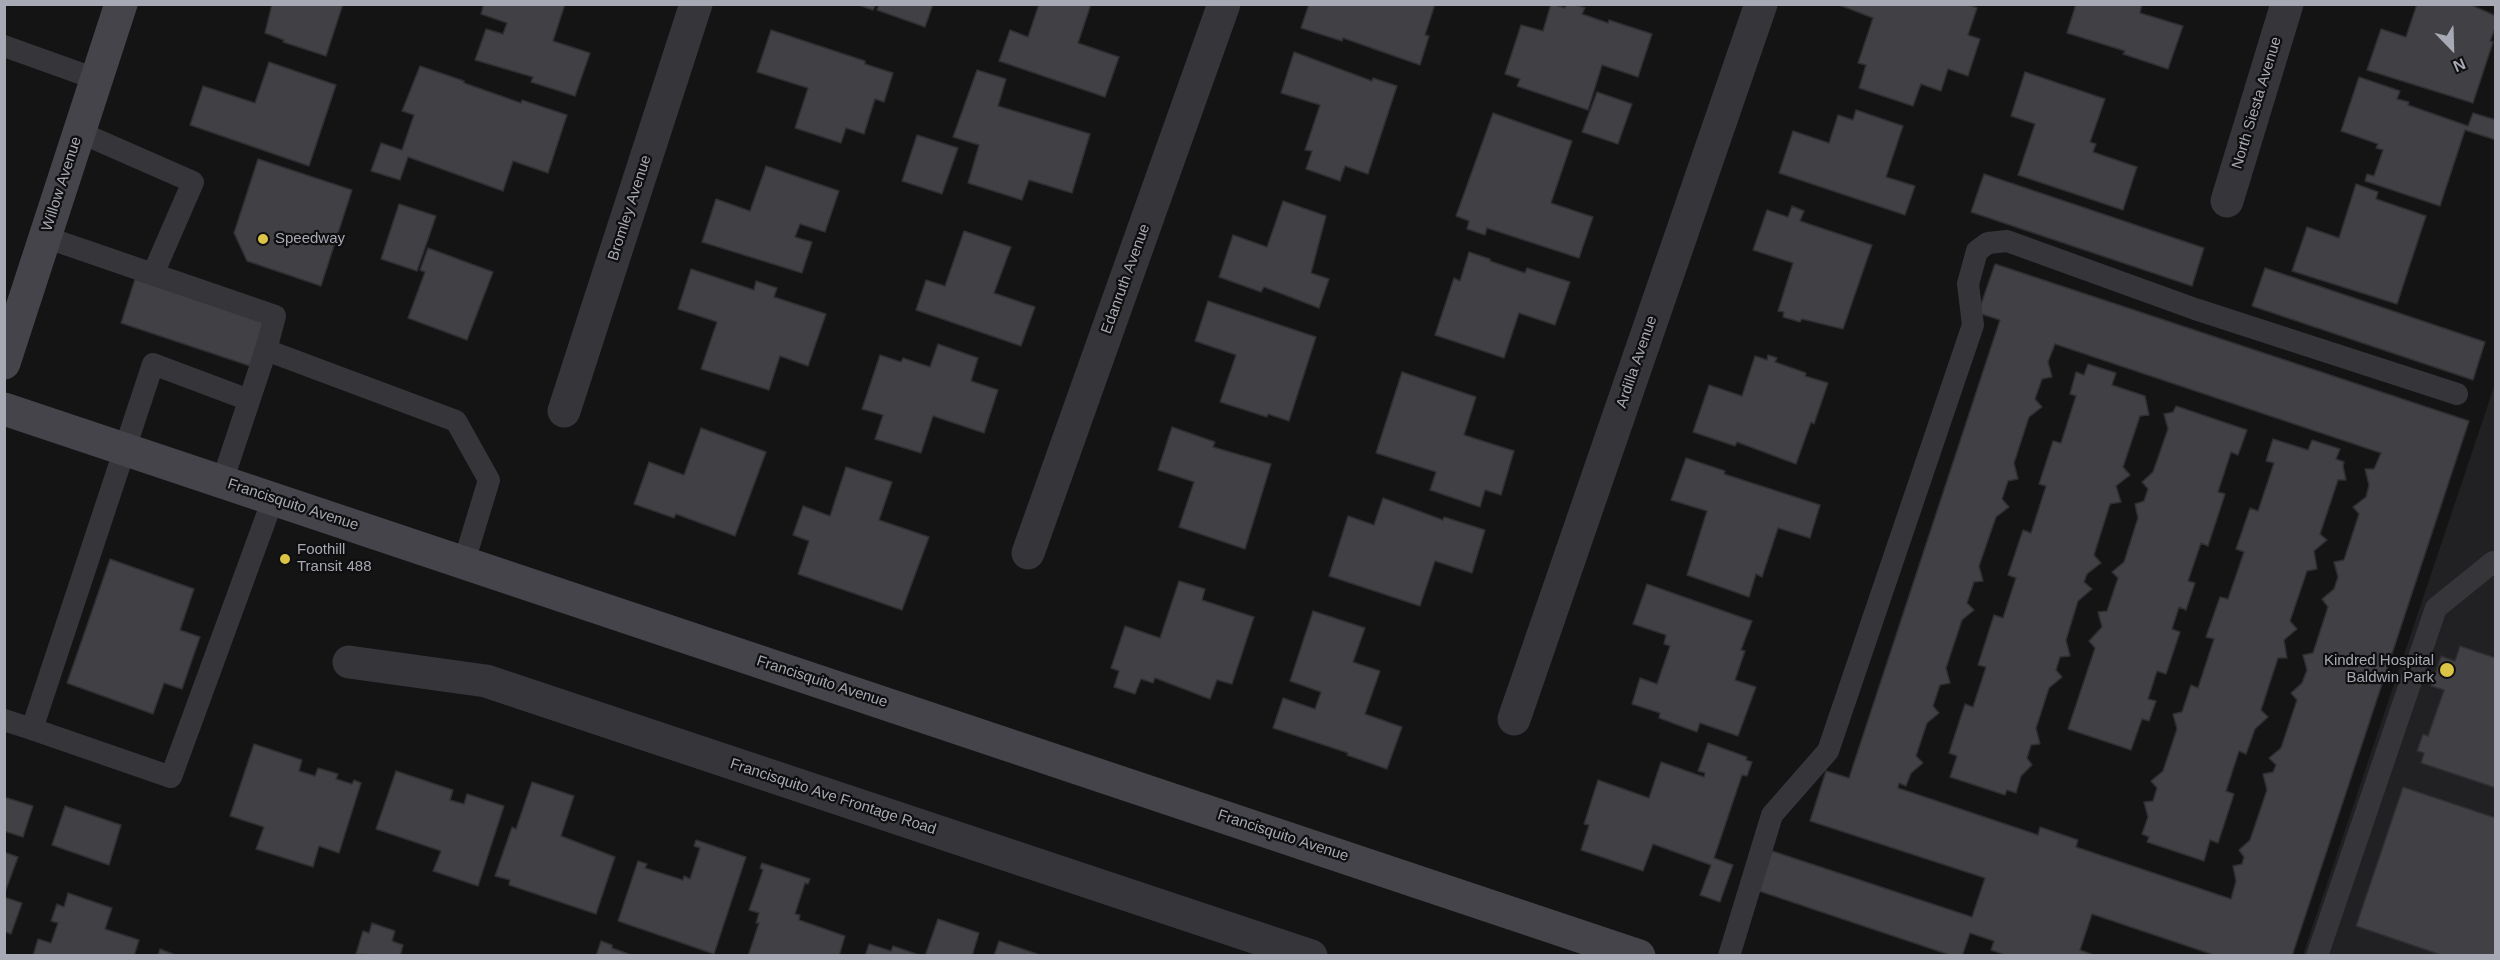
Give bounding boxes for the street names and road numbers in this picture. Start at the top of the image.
street label: North Siesta Avenue [2228,35,2286,171]
street label: Willow Avenue [38,135,86,233]
street label: Bromley Avenue [604,153,656,263]
street label: Edanruth Avenue [1098,222,1154,336]
street label: Ardilla Avenue [1613,313,1661,411]
street label: Francisquito Avenue [225,475,361,535]
street label: Francisquito Avenue [754,652,890,712]
street label: Francisquito Ave Frontage Road [728,755,938,839]
street label: Francisquito Avenue [1215,806,1351,866]

